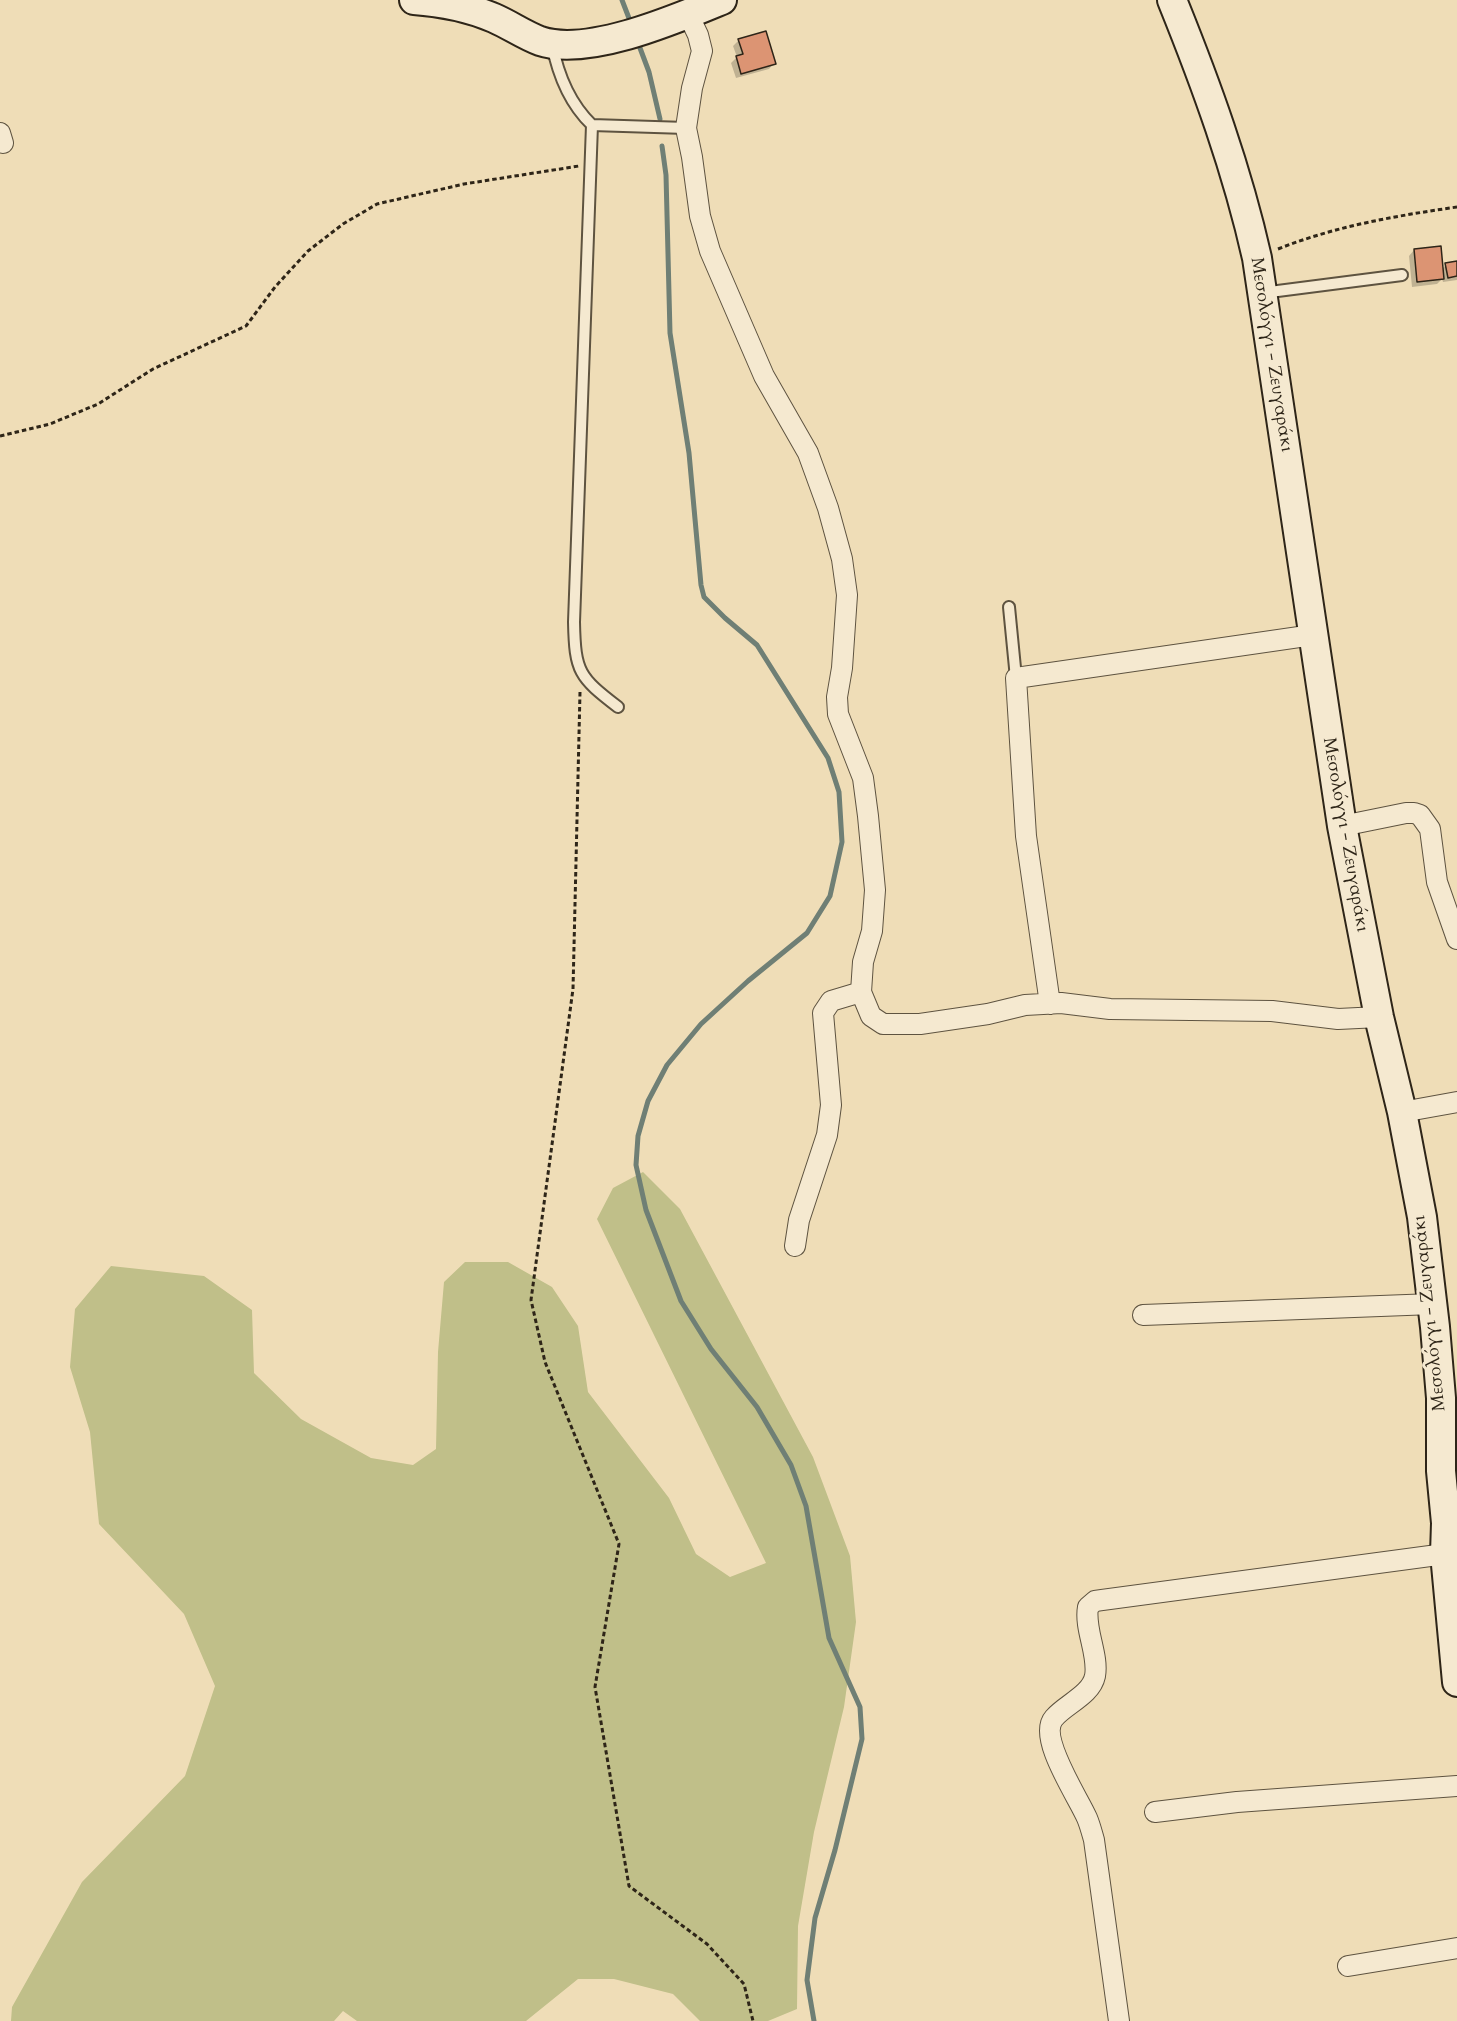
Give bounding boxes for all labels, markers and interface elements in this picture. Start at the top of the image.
street label: Μεσολόγγι - Ζευγαράκι [1245,256,1297,454]
street label: Μεσολόγγι - Ζευγαράκι [1317,736,1373,934]
street label: Μεσολόγγι - Ζευγαράκι [1409,1214,1451,1412]

